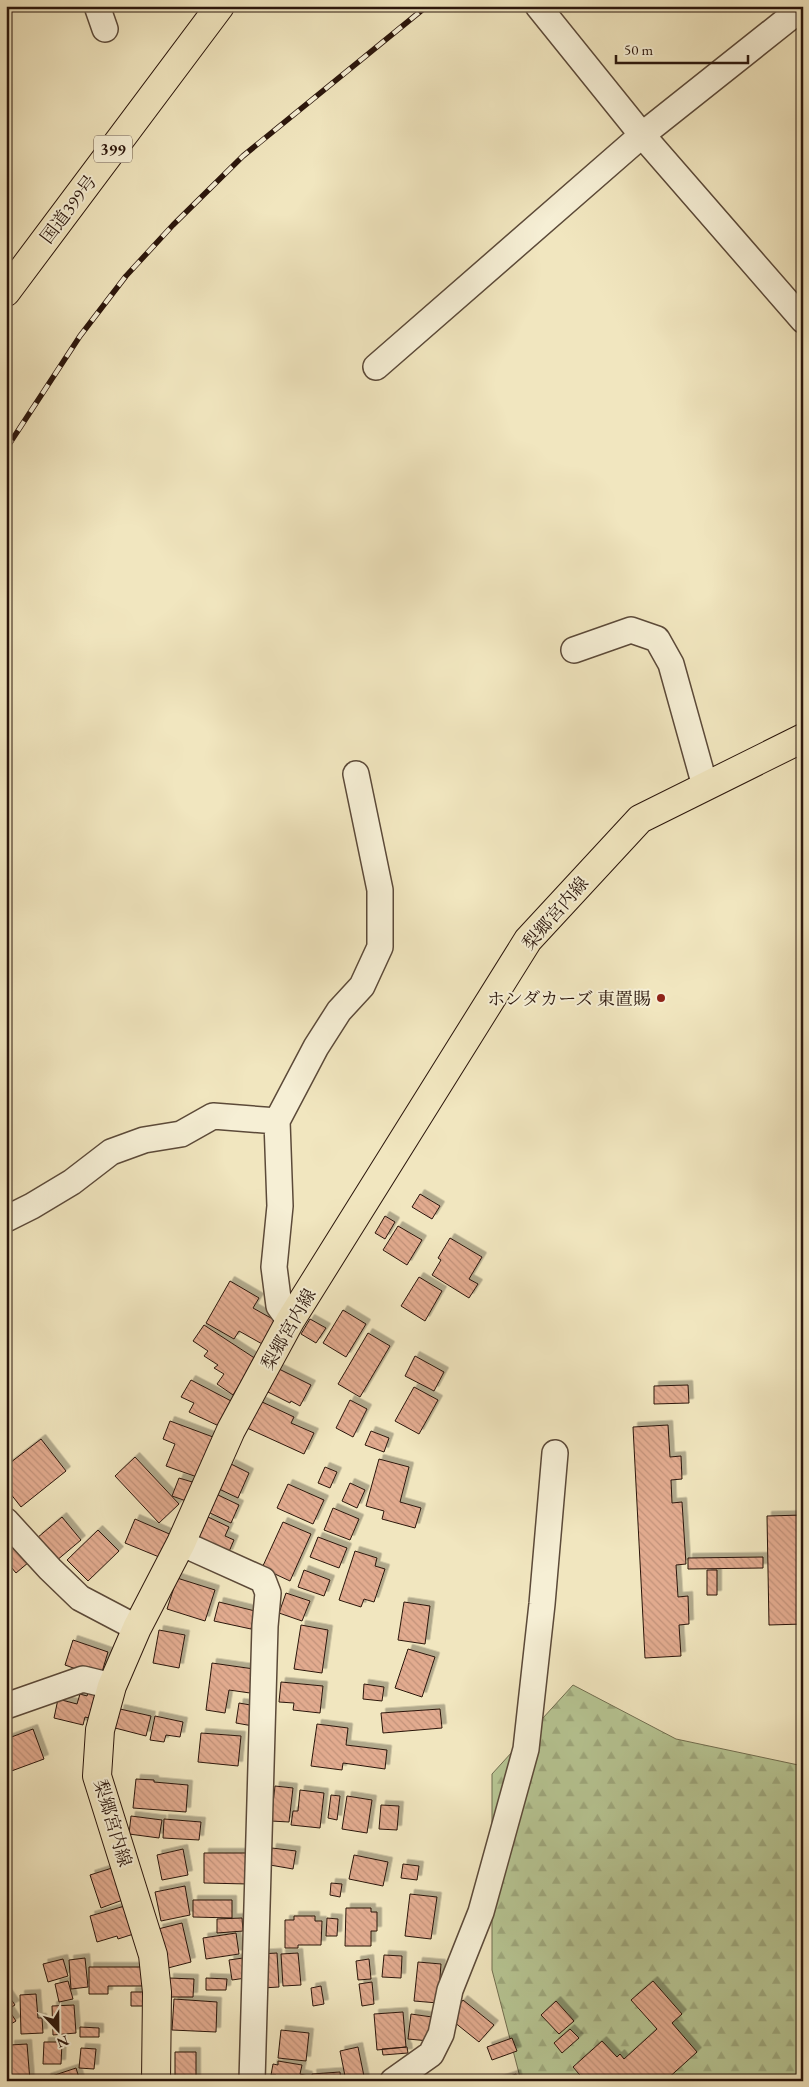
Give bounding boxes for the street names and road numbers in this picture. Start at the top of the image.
road number: 399 [94,136,132,162]
street label: 国道399号 [35,170,101,248]
street label: 梨郷宮内線 [517,871,593,955]
street label: 梨郷宮内線 [256,1284,320,1374]
street label: 梨郷宮内線 [89,1777,137,1869]

